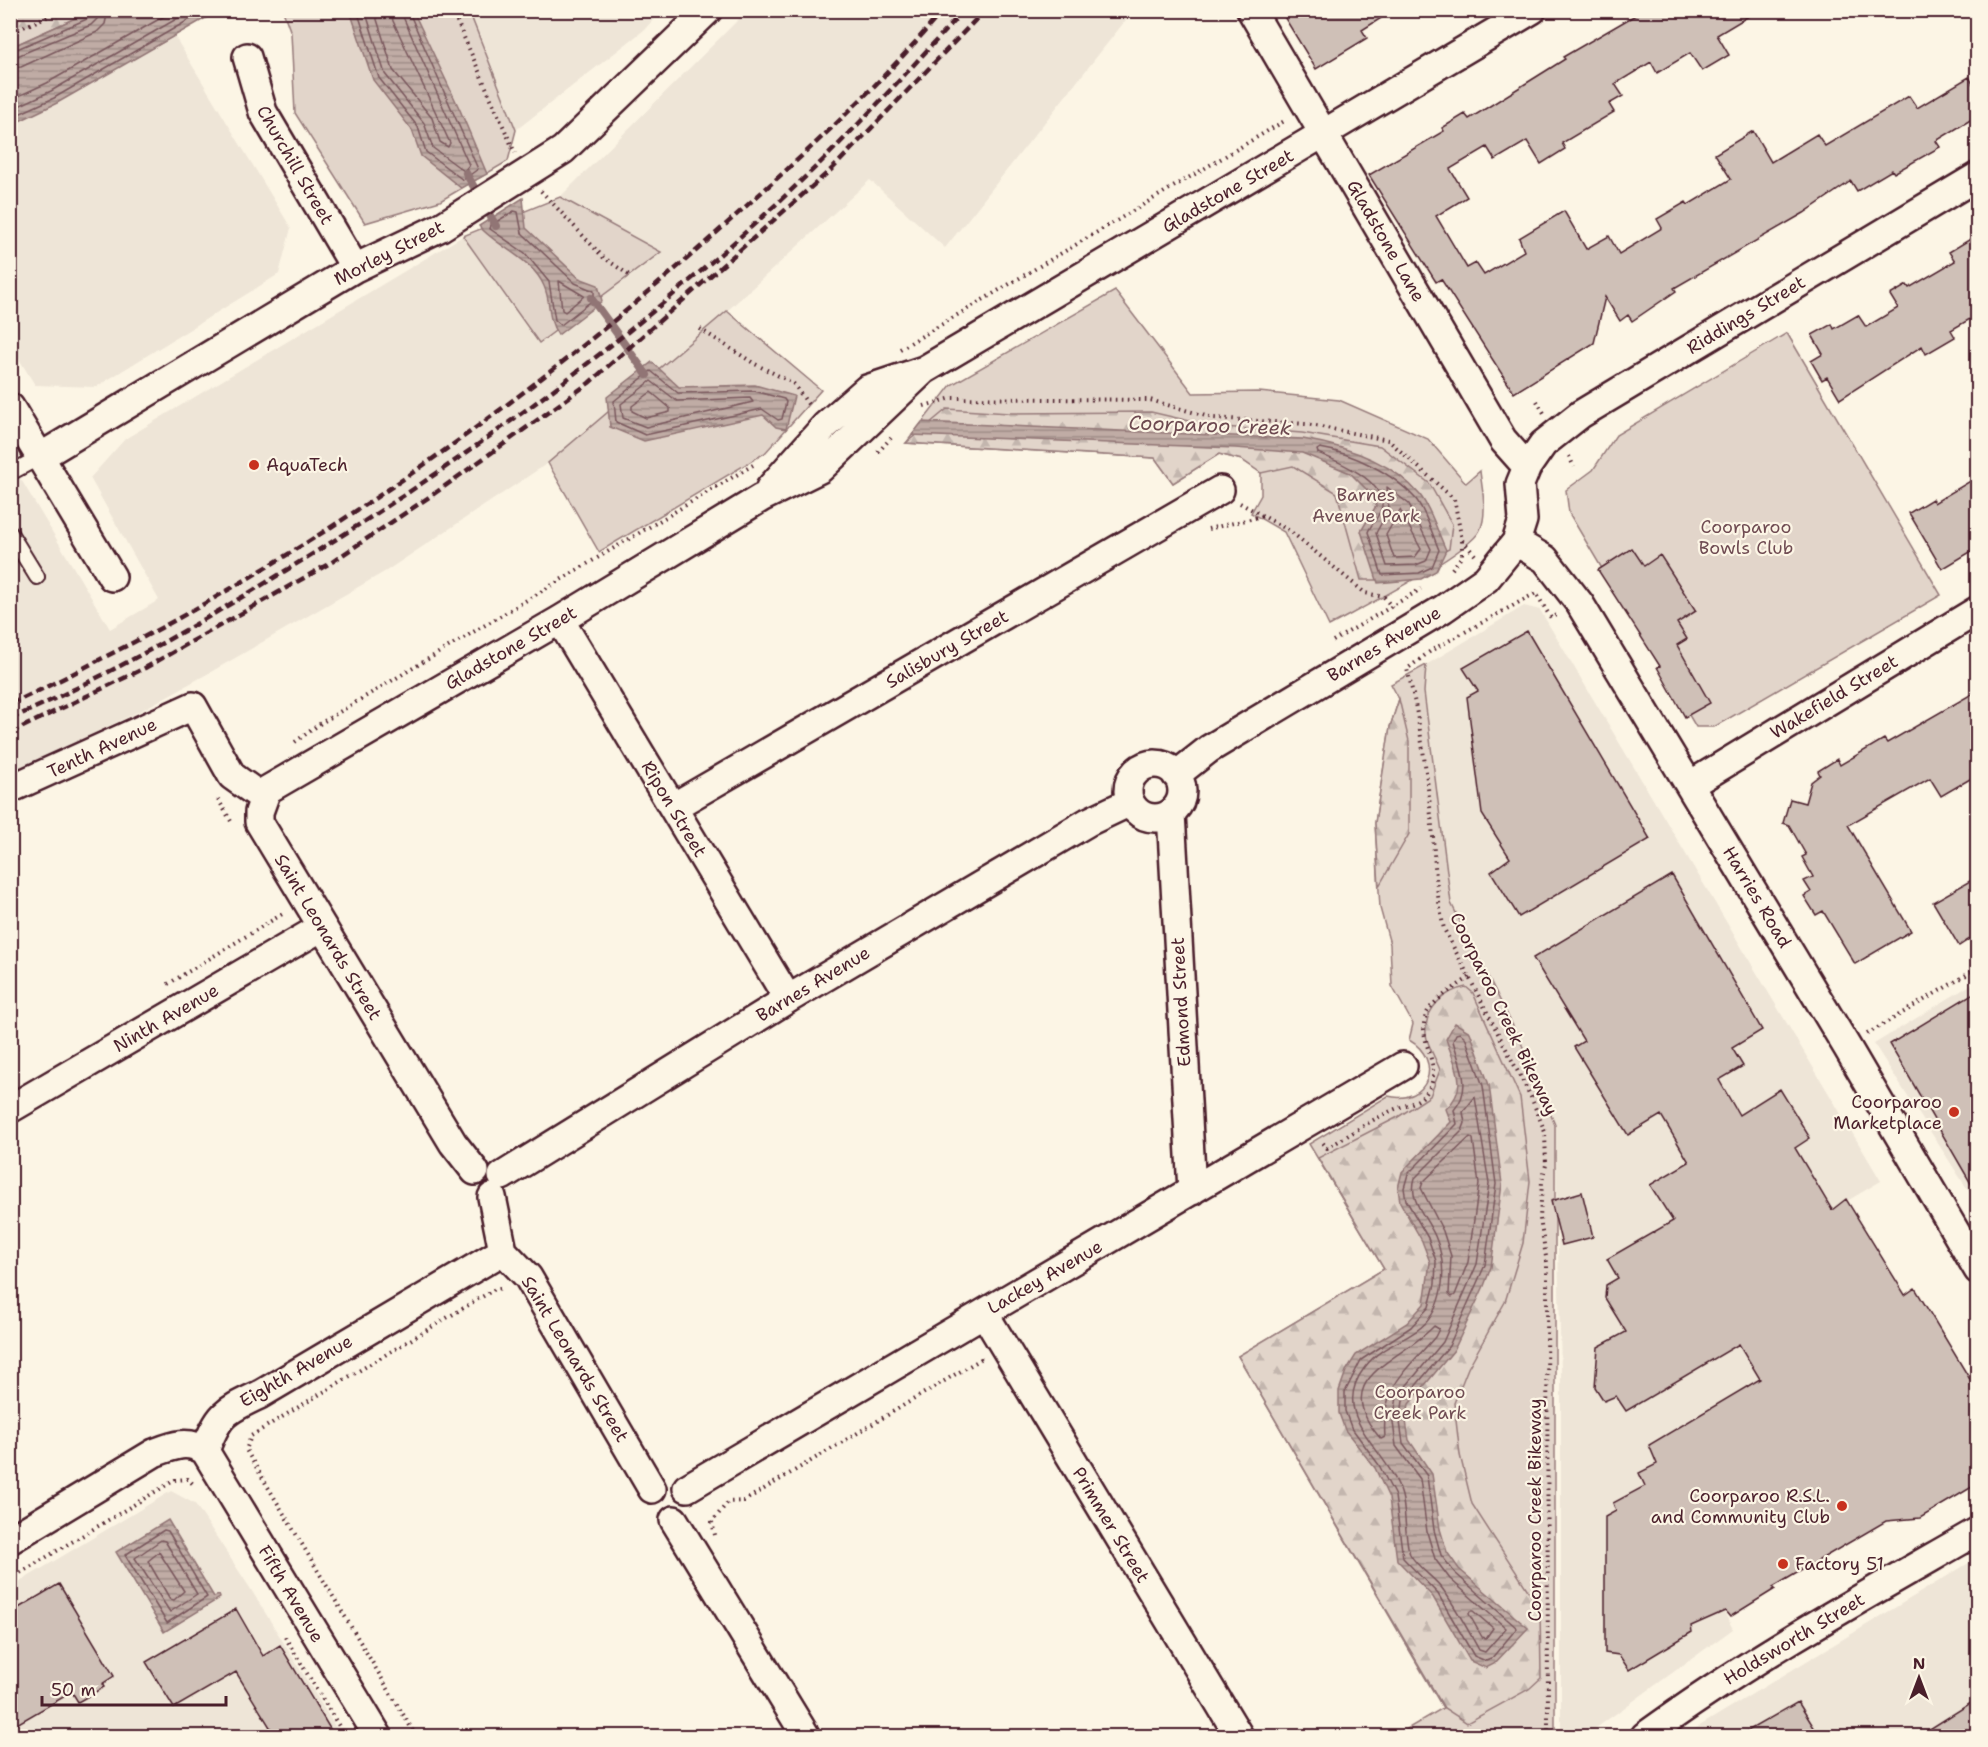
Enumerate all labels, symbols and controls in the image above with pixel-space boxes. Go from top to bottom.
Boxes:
street label: Churchill Street [251,101,339,229]
street label: Gladstone Street [1158,143,1298,238]
street label: Gladstone Lane [1341,176,1431,306]
street label: Morley Street [330,215,448,291]
street label: Riddings Street [1682,270,1810,360]
water label: Coorparoo Creek [1128,409,1292,441]
place label: AquaTech [266,453,348,477]
marker: AquaTech [247,458,261,472]
park label: Barnes Avenue Park [1312,483,1420,528]
park label: Coorparoo Bowls Club [1699,515,1793,560]
street label: Gladstone Street [441,600,581,695]
street label: Barnes Avenue [1323,601,1445,687]
street label: Salisbury Street [881,604,1013,694]
street label: Wakefield Street [1766,649,1902,745]
street label: Tenth Avenue [43,712,161,784]
street label: Ripon Street [636,756,712,862]
street label: Harries Road [1717,842,1797,952]
street label: Saint Leonards Street [269,849,387,1025]
street label: Coorparoo Creek Bikeway [1444,908,1564,1120]
street label: Edmond Street [1166,936,1196,1067]
street label: Barnes Avenue [752,941,874,1027]
street label: Ninth Avenue [109,978,223,1058]
place label: Coorparoo Marketplace [1833,1090,1942,1135]
marker: Coorparoo Marketplace [1947,1105,1961,1119]
street label: Lackey Avenue [983,1234,1107,1320]
street label: Saint Leonards Street [516,1271,634,1447]
street label: Eighth Avenue [235,1329,357,1413]
park label: Coorparoo Creek Park [1373,1380,1467,1425]
street label: Coorparoo Creek Bikeway [1523,1398,1547,1622]
street label: Primmer Street [1067,1463,1155,1588]
place label: Coorparoo R.S.L. and Community Club [1651,1484,1830,1529]
marker: Coorparoo R.S.L. and Community Club [1835,1499,1849,1513]
street label: Fifth Avenue [252,1541,330,1647]
place label: Factory 51 [1795,1552,1884,1576]
marker: Factory 51 [1776,1557,1790,1571]
street label: Holdsworth Street [1719,1587,1869,1691]
north arrow [1889,1648,1949,1708]
text: N [1913,1653,1925,1674]
scale bar [42,1669,226,1707]
text: 50 m [51,1678,96,1702]

